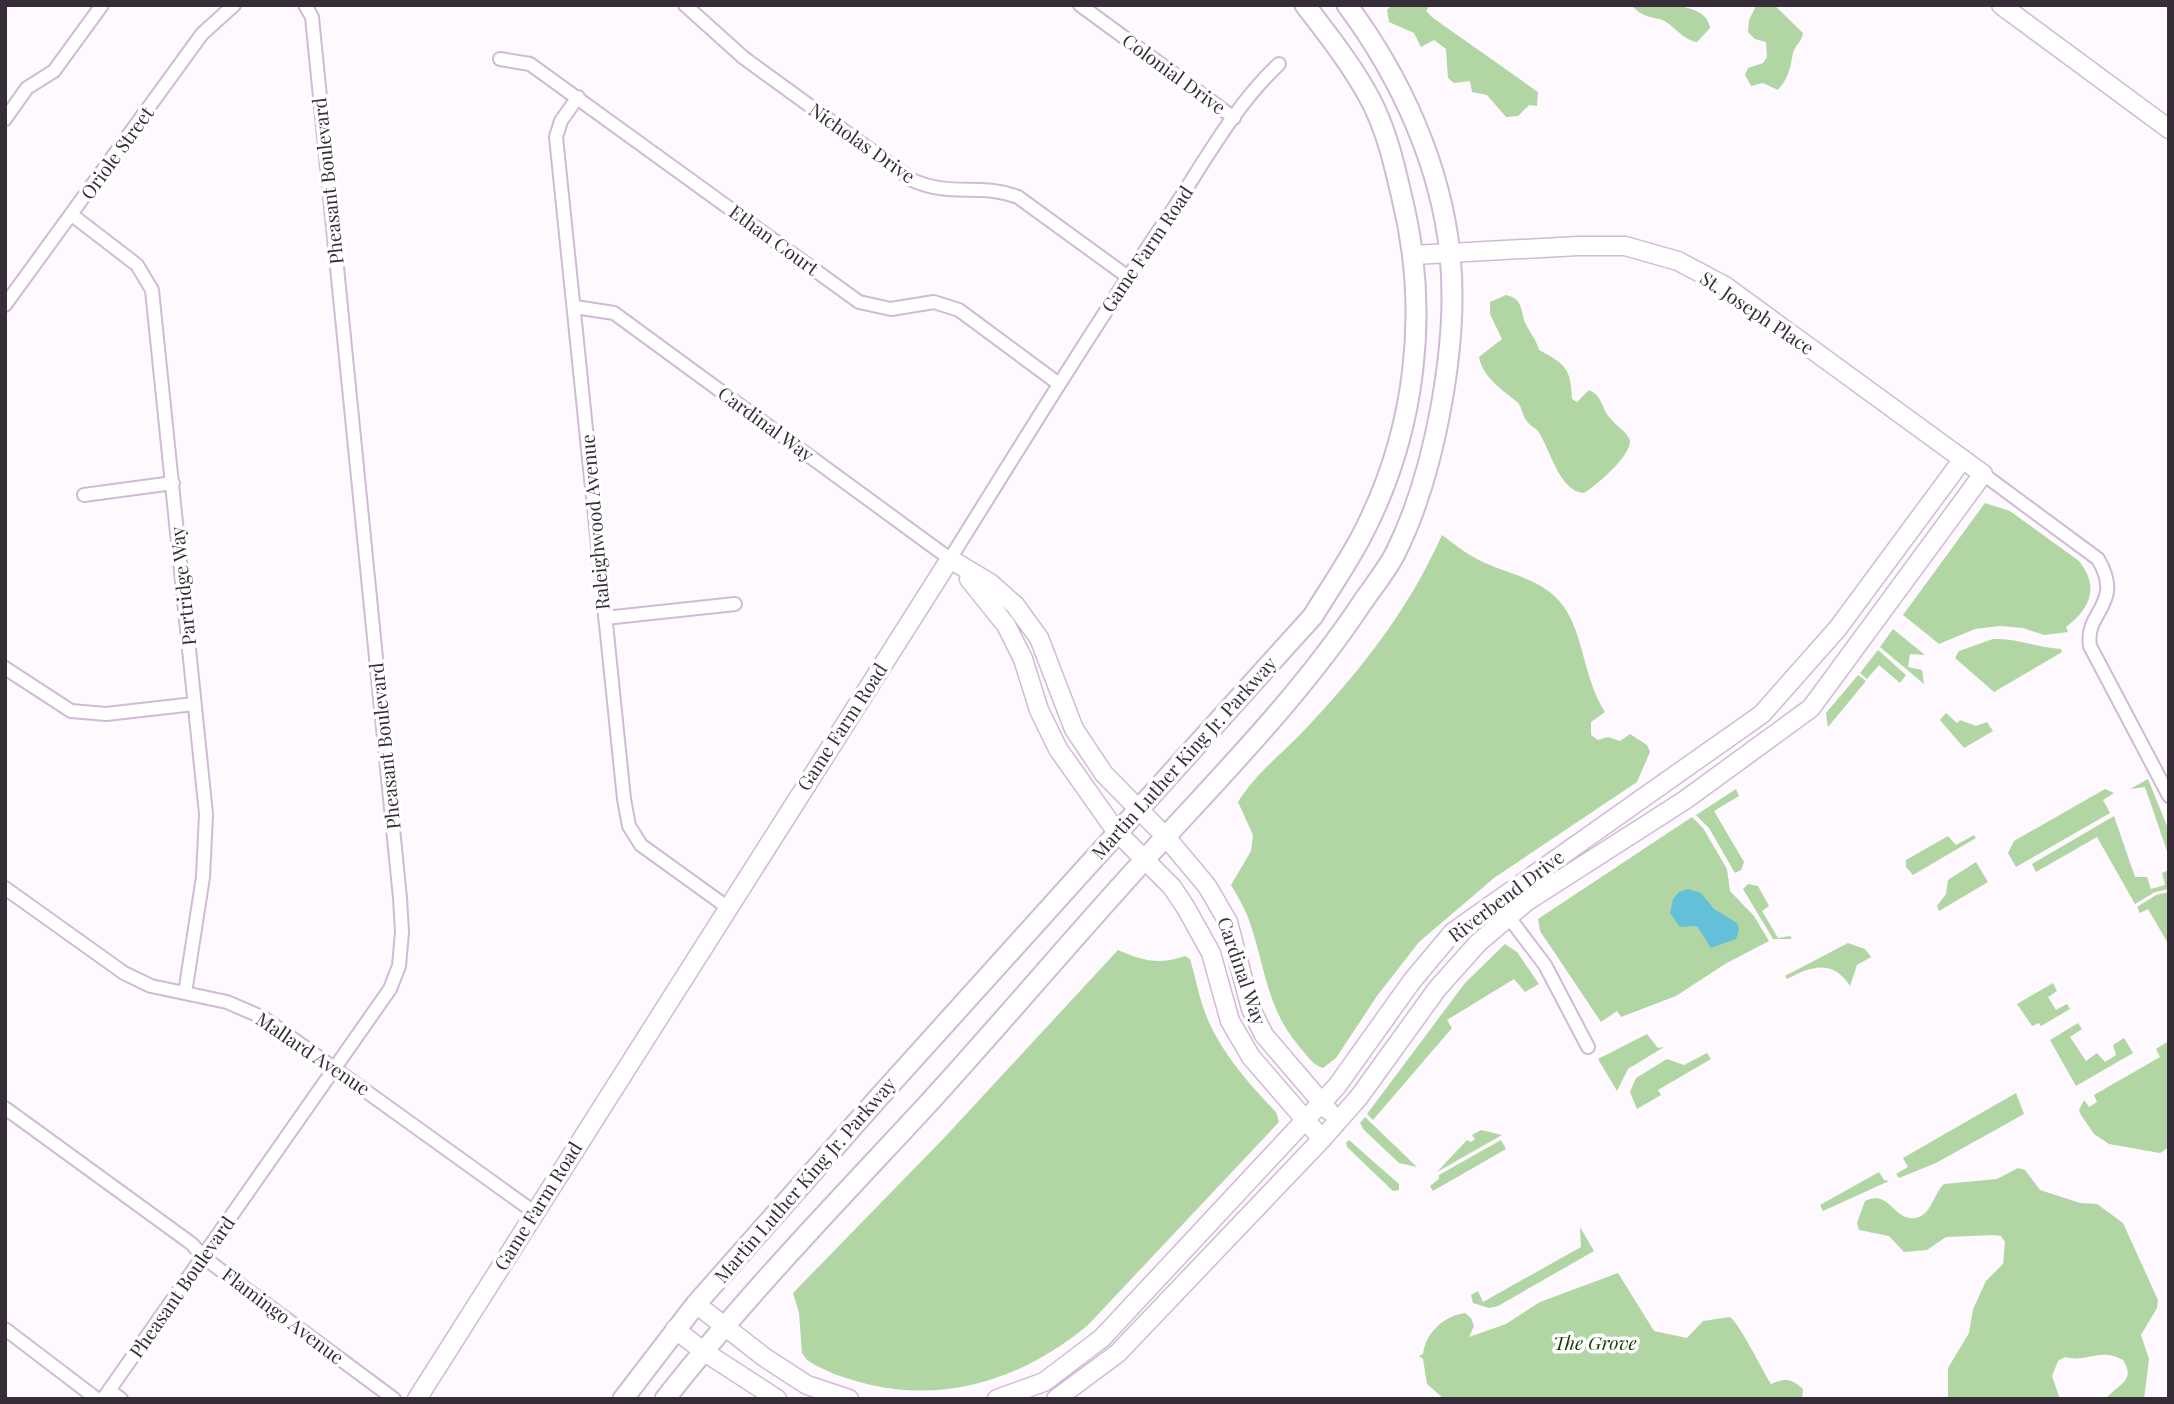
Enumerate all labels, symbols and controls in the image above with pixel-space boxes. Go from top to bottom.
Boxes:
street label: Colonial Drive [1118,27,1232,120]
street label: Pheasant Boulevard [305,96,349,266]
street label: Nicholas Drive [804,96,921,188]
street label: Oriole Street [74,100,159,204]
street label: Game Farm Road [1094,180,1198,317]
street label: Ethan Court [725,198,825,281]
street label: St. Joseph Place [1695,264,1820,360]
street label: Cardinal Way [713,380,820,467]
street label: Raleighwood Avenue [573,433,615,611]
street label: Partridge Way [163,525,201,647]
street label: Martin Luther King Jr. Parkway [1085,650,1282,864]
street label: Game Farm Road [790,658,892,795]
street label: Pheasant Boulevard [362,661,406,831]
street label: Riverbend Drive [1442,843,1569,947]
street label: Cardinal Way [1212,913,1274,1029]
street label: Mallard Avenue [252,1005,376,1101]
street label: Martin Luther King Jr. Parkway [708,1071,901,1288]
street label: Game Farm Road [487,1136,587,1275]
street label: Pheasant Boulevard [123,1210,240,1362]
street label: Flamingo Avenue [217,1261,350,1370]
park label: The Grove [1553,1329,1637,1355]

